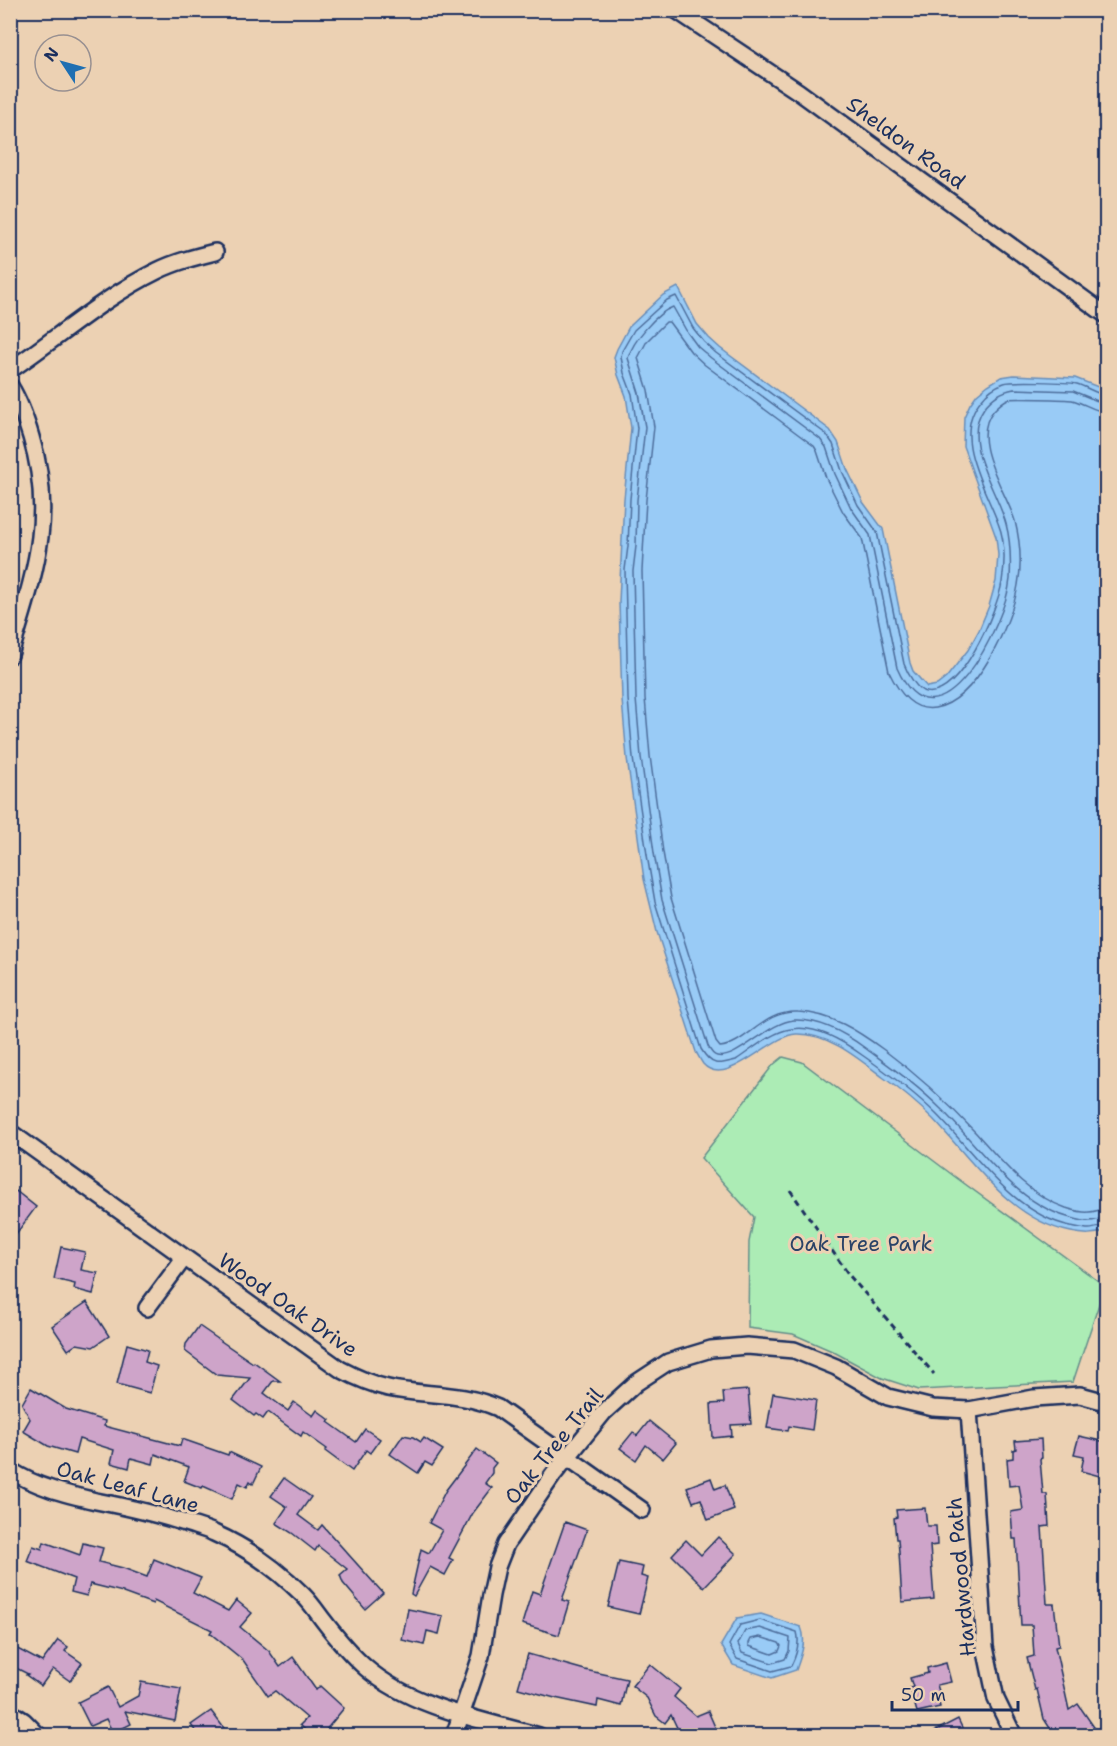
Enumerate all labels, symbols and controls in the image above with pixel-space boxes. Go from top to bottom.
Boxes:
north arrow [33,33,93,93]
text: N [39,43,63,66]
street label: Sheldon Road [841,90,971,196]
park label: Oak Tree Park [790,1230,932,1258]
street label: Wood Oak Drive [213,1246,363,1364]
street label: Oak Tree Trail [498,1381,610,1510]
street label: Oak Leaf Lane [53,1454,203,1520]
street label: Hardwood Path [940,1496,982,1658]
scale bar [892,1674,1018,1712]
text: 50 m [901,1683,946,1707]

